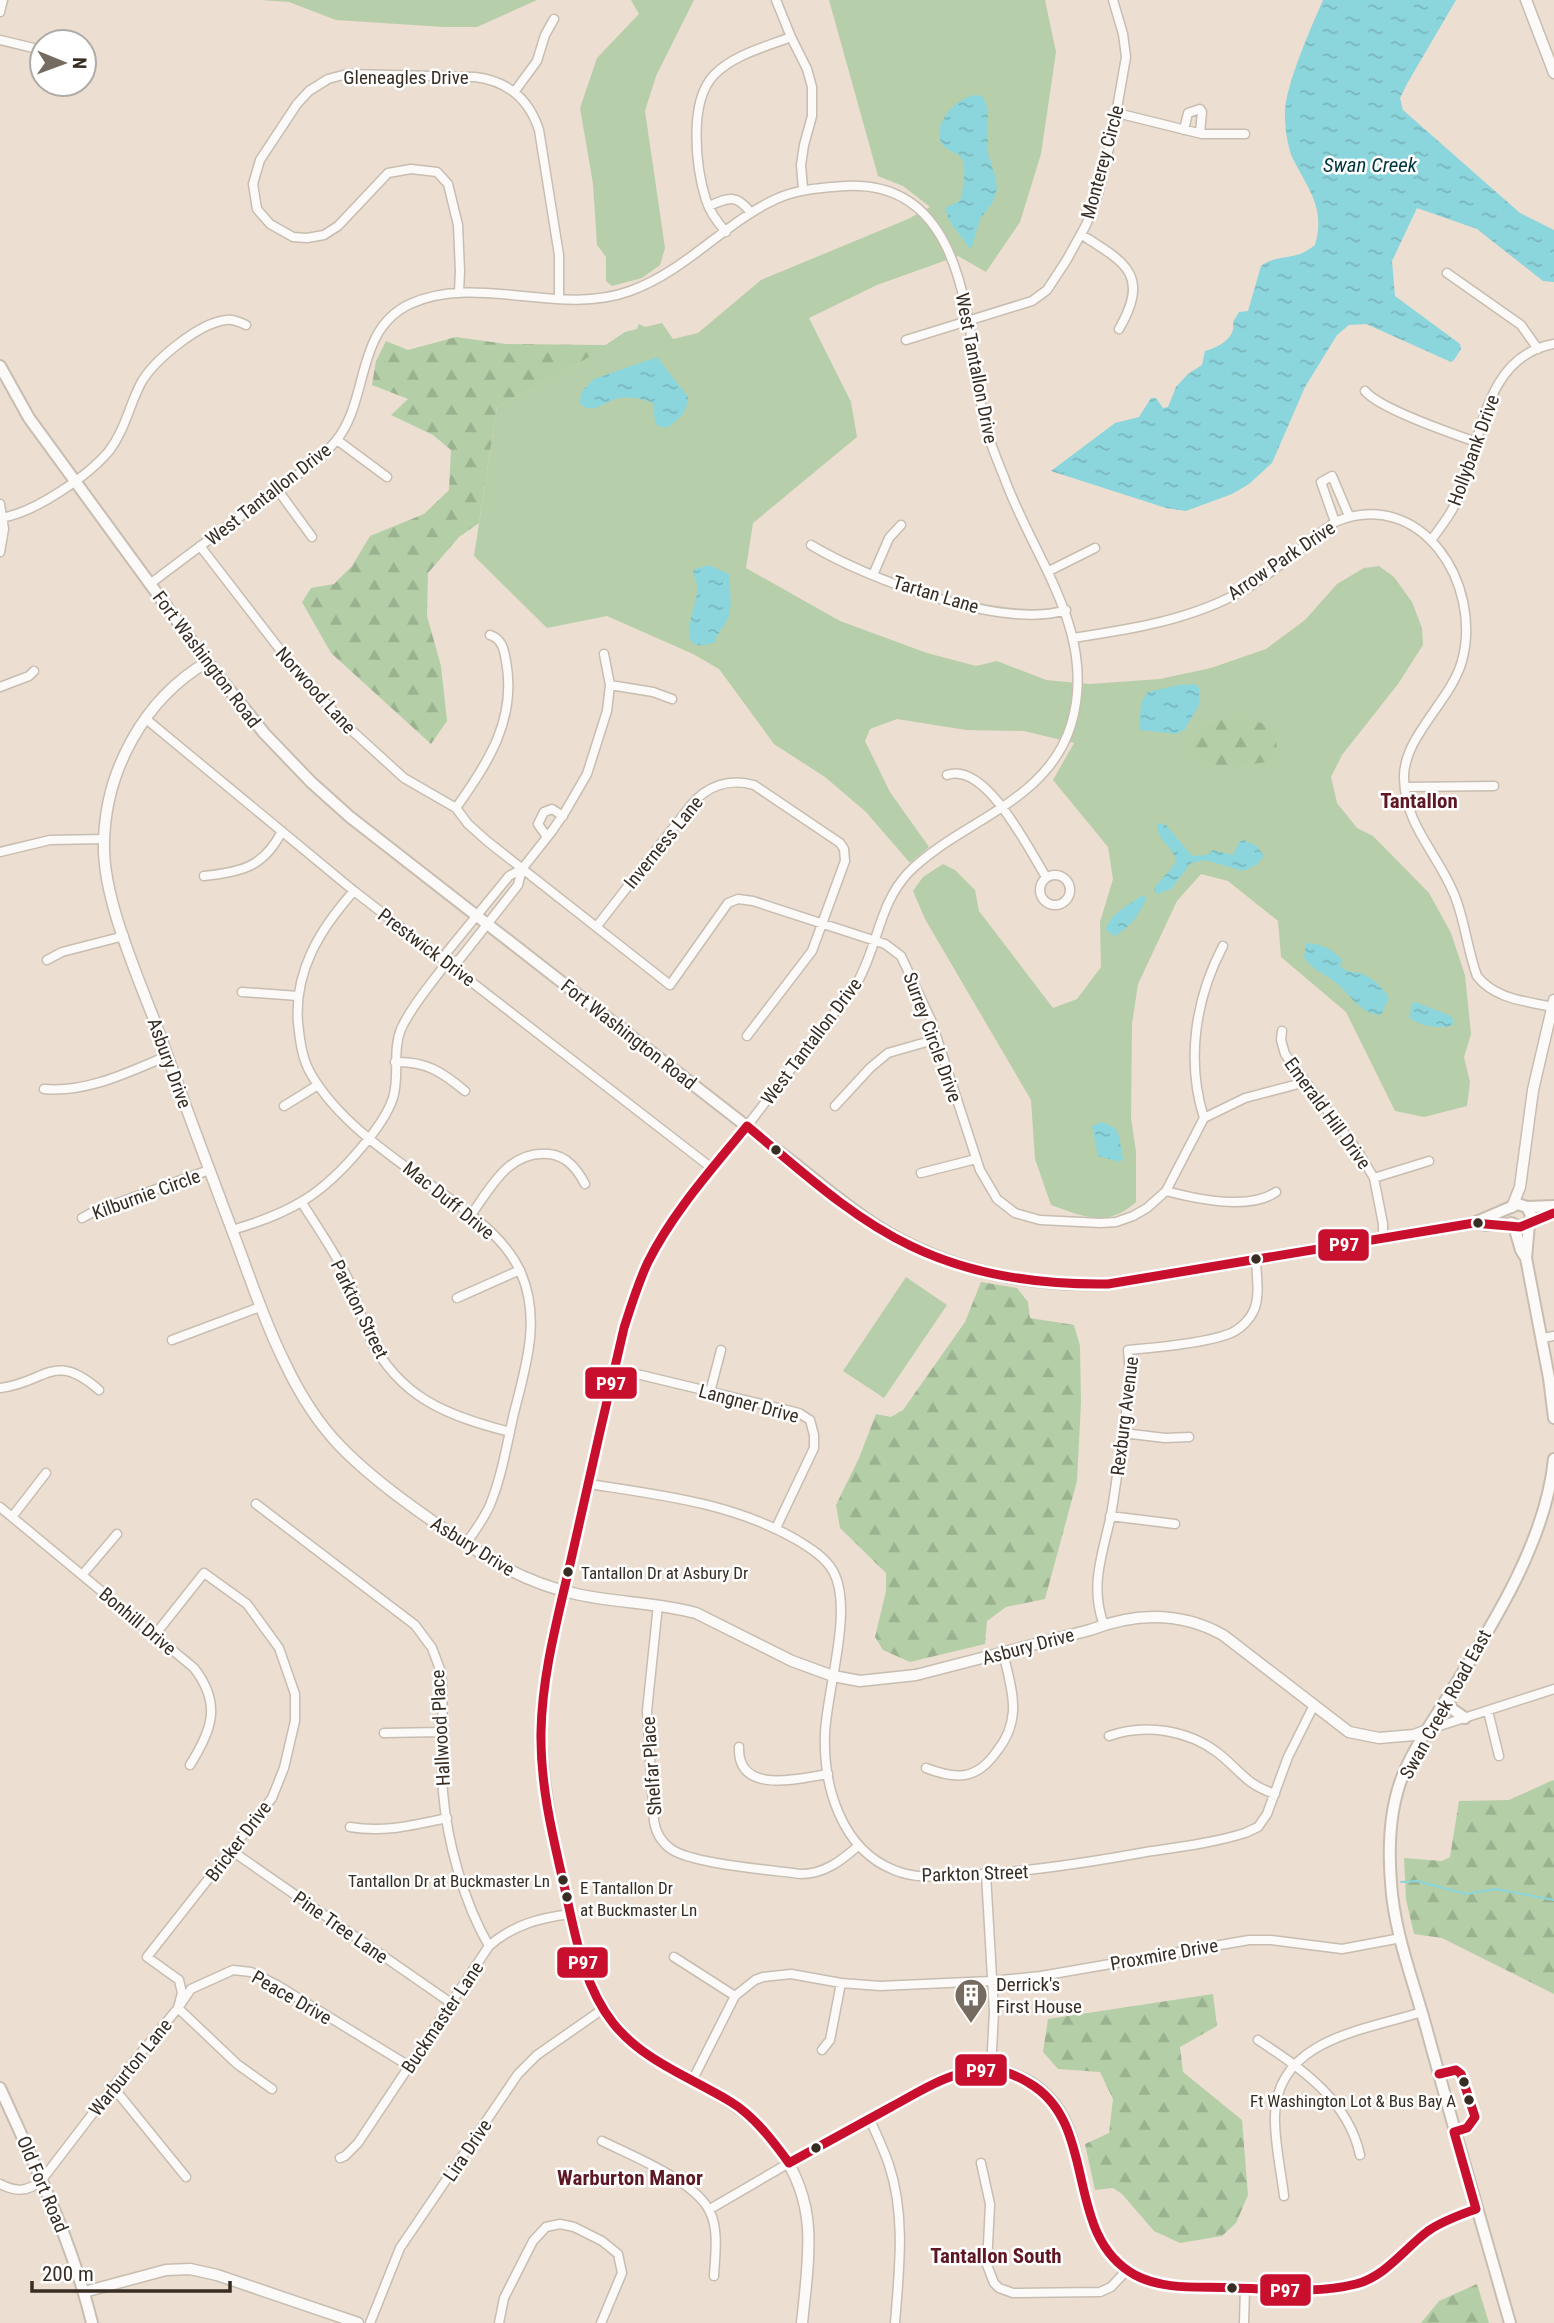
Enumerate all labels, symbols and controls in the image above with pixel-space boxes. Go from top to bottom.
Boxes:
north arrow [28,28,98,98]
text: N [68,57,91,69]
street label: Gleneagles Drive [343,66,469,89]
street label: Monterey Circle [1076,103,1129,222]
water label: Swan Creek [1323,153,1418,177]
street label: West Tantallon Drive [951,291,1002,445]
street label: Hollybank Drive [1443,391,1504,509]
street label: West Tantallon Drive [201,438,336,551]
street label: Arrow Park Drive [1223,516,1339,605]
street label: Tartan Lane [890,571,982,618]
street label: Fort Washington Road [148,586,266,732]
street label: Norwood Lane [271,642,361,738]
district label: Tantallon [1380,789,1458,813]
street label: Inverness Lane [619,791,708,893]
street label: Prestwick Drive [374,903,480,991]
street label: Surrey Circle Drive [898,969,967,1105]
street label: West Tantallon Drive [756,973,867,1109]
street label: Fort Washington Road [556,974,701,1094]
street label: Asbury Drive [143,1015,196,1111]
street label: Emerald Hill Drive [1279,1053,1376,1174]
unlabelled marker [769,1143,783,1157]
street label: Mac Duff Drive [398,1157,499,1244]
street label: Kilburnie Circle [89,1164,203,1225]
unlabelled marker [1471,1216,1485,1230]
line badge: P97 [1317,1228,1370,1262]
text: P97 [1329,1233,1359,1256]
unlabelled marker [1249,1252,1263,1266]
street label: Parkton Street [326,1256,393,1362]
street label: Rexburg Avenue [1106,1355,1143,1477]
line badge: P97 [584,1366,638,1400]
text: P97 [596,1372,626,1395]
street label: Langner Drive [696,1379,802,1428]
street label: Asbury Drive [427,1512,519,1581]
place label: Tantallon Dr at Asbury Dr [581,1563,748,1583]
marker: Tantallon Dr at Asbury Dr [561,1565,575,1579]
street label: Bonhill Drive [94,1582,181,1660]
street label: Asbury Drive [980,1623,1077,1670]
street label: Swan Creek Road East [1395,1625,1496,1783]
street label: Hallwood Place [426,1669,455,1787]
street label: Shelfar Place [637,1716,666,1816]
street label: Bricker Drive [201,1797,276,1886]
street label: Parkton Street [921,1860,1029,1887]
place label: Tantallon Dr at Buckmaster Ln [348,1871,550,1891]
marker: Tantallon Dr at Buckmaster Ln [556,1873,570,1887]
place label: E Tantallon Dr at Buckmaster Ln [580,1878,697,1920]
street label: Pine Tree Lane [289,1886,393,1968]
marker: E Tantallon Dr at Buckmaster Ln [560,1890,574,1904]
street label: Proxmire Drive [1108,1934,1220,1975]
line badge: P97 [556,1946,609,1979]
text: P97 [568,1951,598,1974]
street label: Buckmaster Lane [397,1957,488,2078]
street label: Peace Drive [248,1965,336,2030]
place label: Derrick's First House [996,1973,1082,2018]
building icon: Derrick's First House [952,1976,990,2025]
street label: Warburton Lane [84,2014,177,2121]
line badge: P97 [954,2053,1008,2087]
text: P97 [966,2059,996,2082]
unlabelled marker [1457,2075,1471,2089]
place label: Ft Washington Lot & Bus Bay A [1250,2091,1456,2111]
marker: Ft Washington Lot & Bus Bay A [1462,2093,1476,2107]
street label: Lira Drive [438,2115,497,2186]
street label: Old Fort Road [12,2133,73,2236]
unlabelled marker [809,2141,823,2155]
district label: Warburton Manor [557,2166,703,2190]
district label: Tantallon South [930,2244,1062,2268]
scale bar [32,2250,229,2294]
text: 200 m [42,2262,94,2286]
line badge: P97 [1259,2273,1312,2307]
text: P97 [1270,2279,1300,2302]
unlabelled marker [1225,2281,1239,2295]

